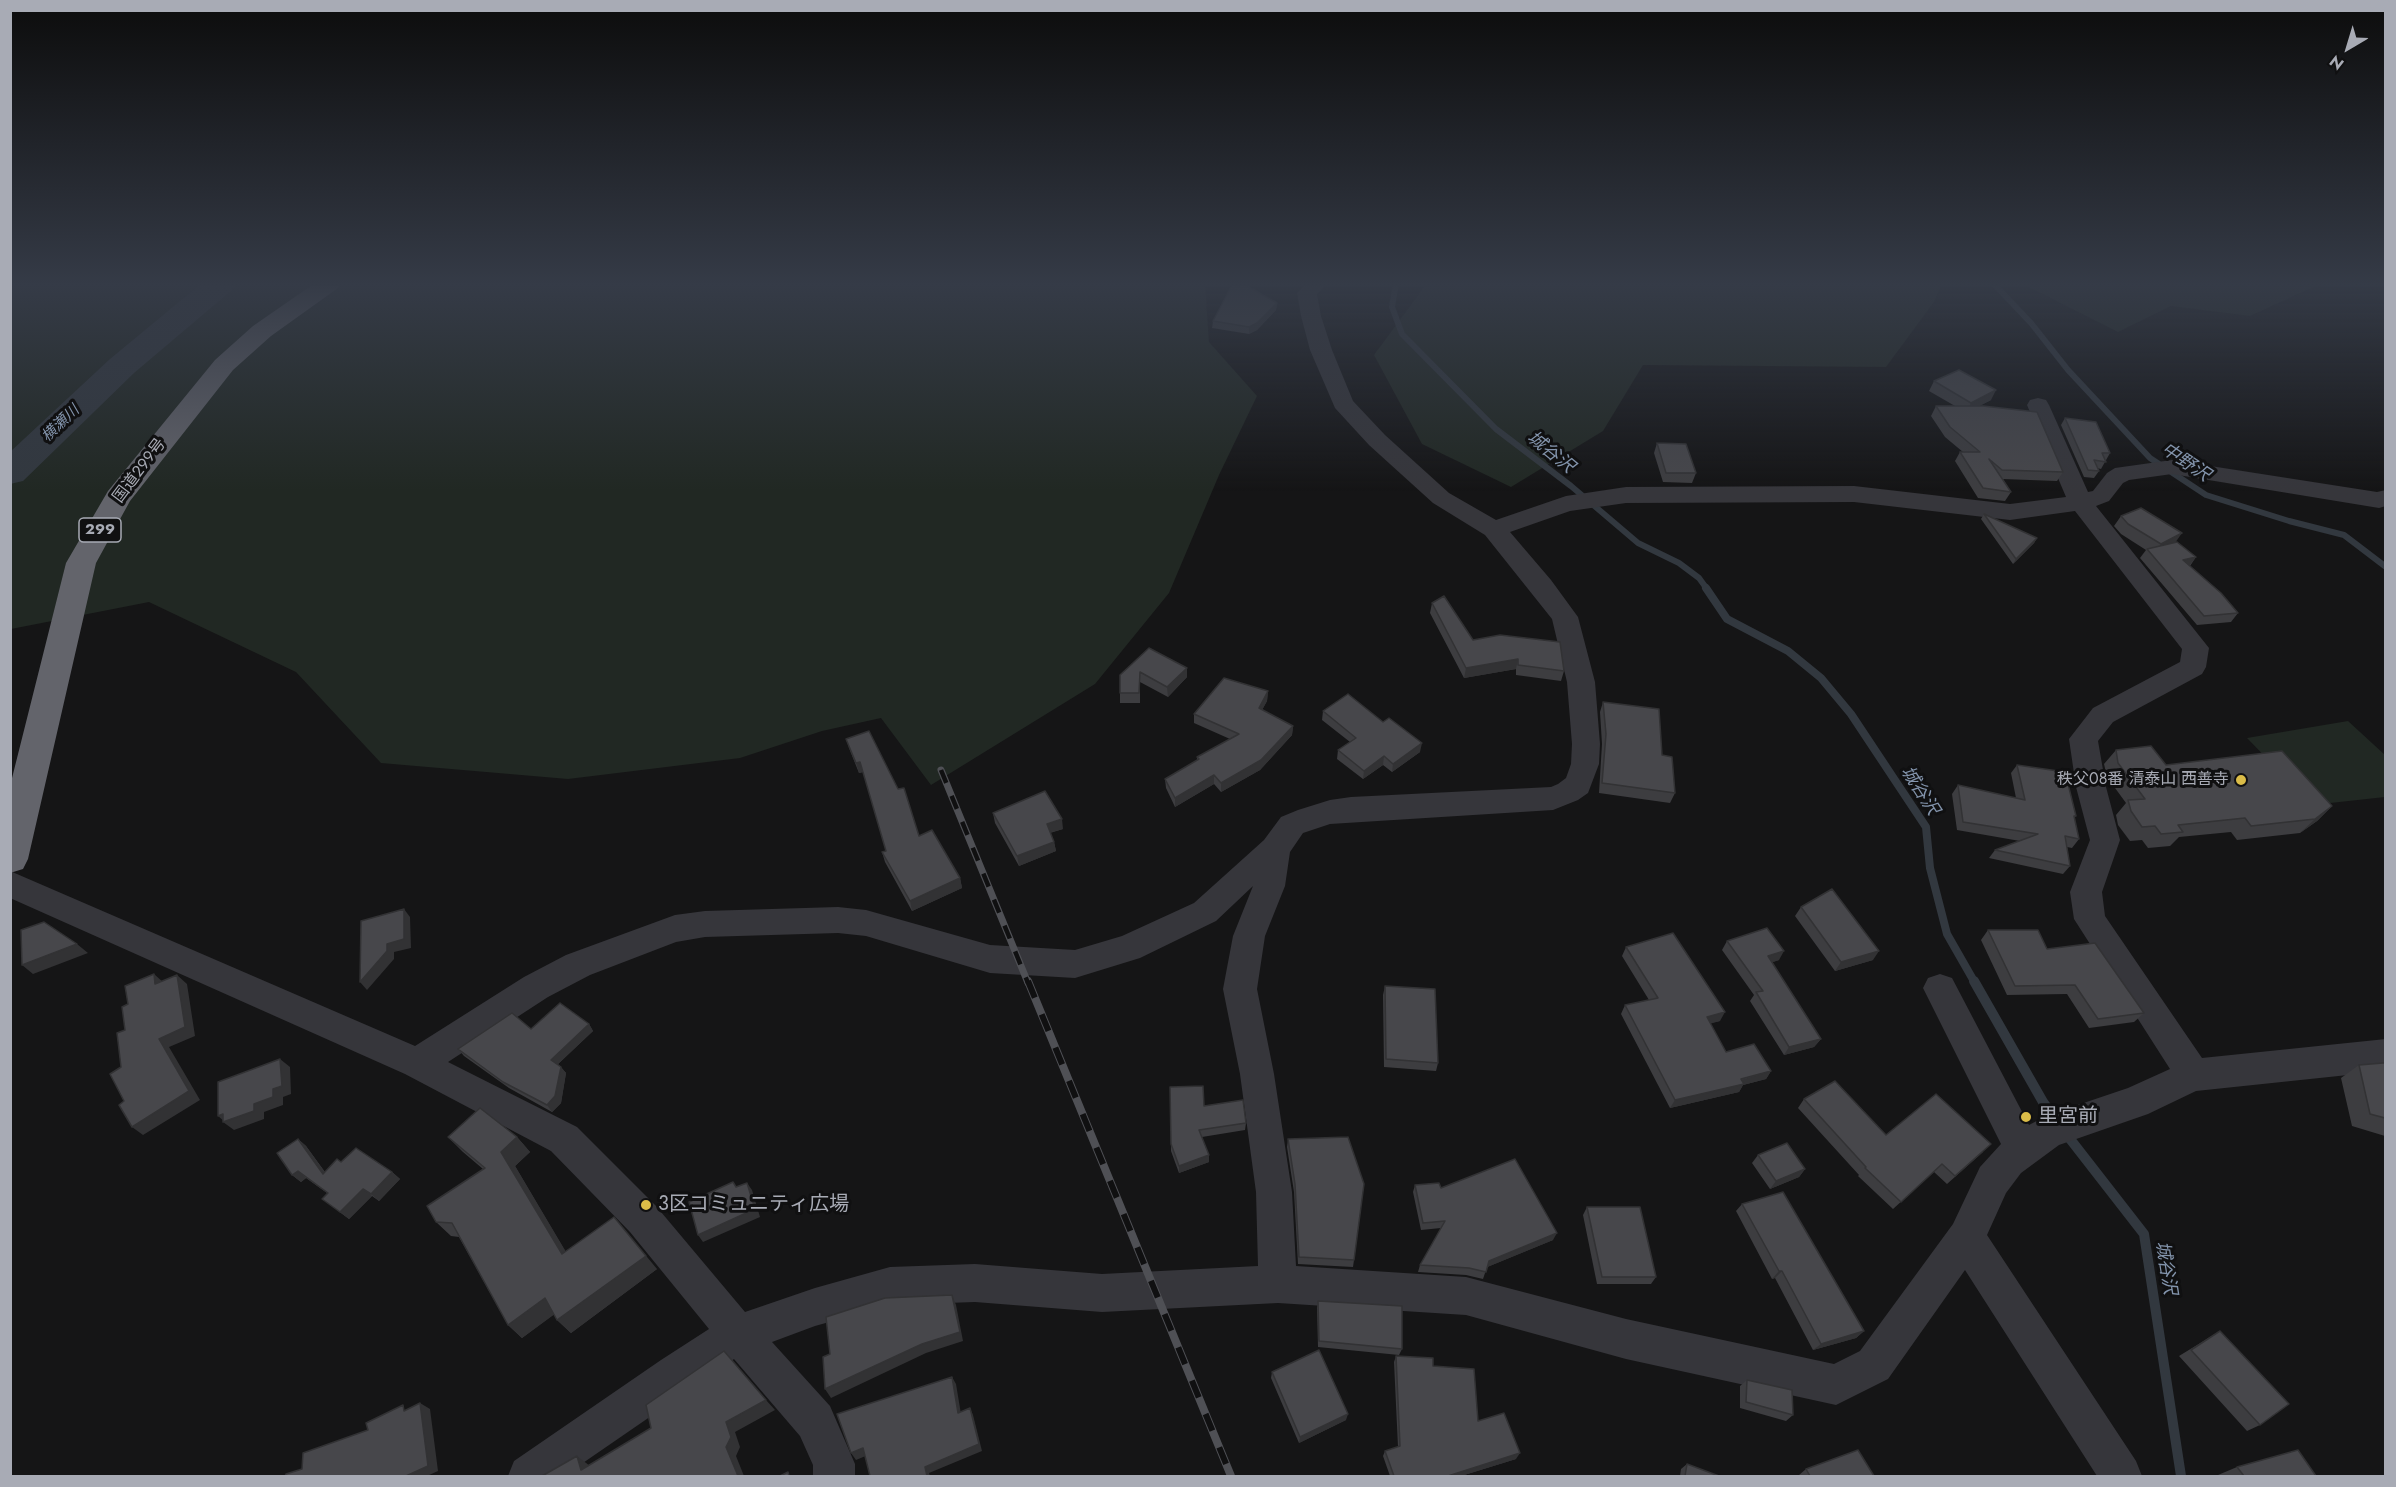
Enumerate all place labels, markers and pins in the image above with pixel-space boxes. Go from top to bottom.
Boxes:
place label: 秩父08番 清泰山 西善寺 [2057,770,2229,790]
marker: 秩父08番 清泰山 西善寺 [2234,773,2248,787]
place label: 里宮前 [2038,1105,2098,1129]
marker: 里宮前 [2019,1110,2033,1124]
place label: 3区コミュニティ広場 [658,1193,849,1217]
marker: 3区コミュニティ広場 [639,1198,653,1212]

